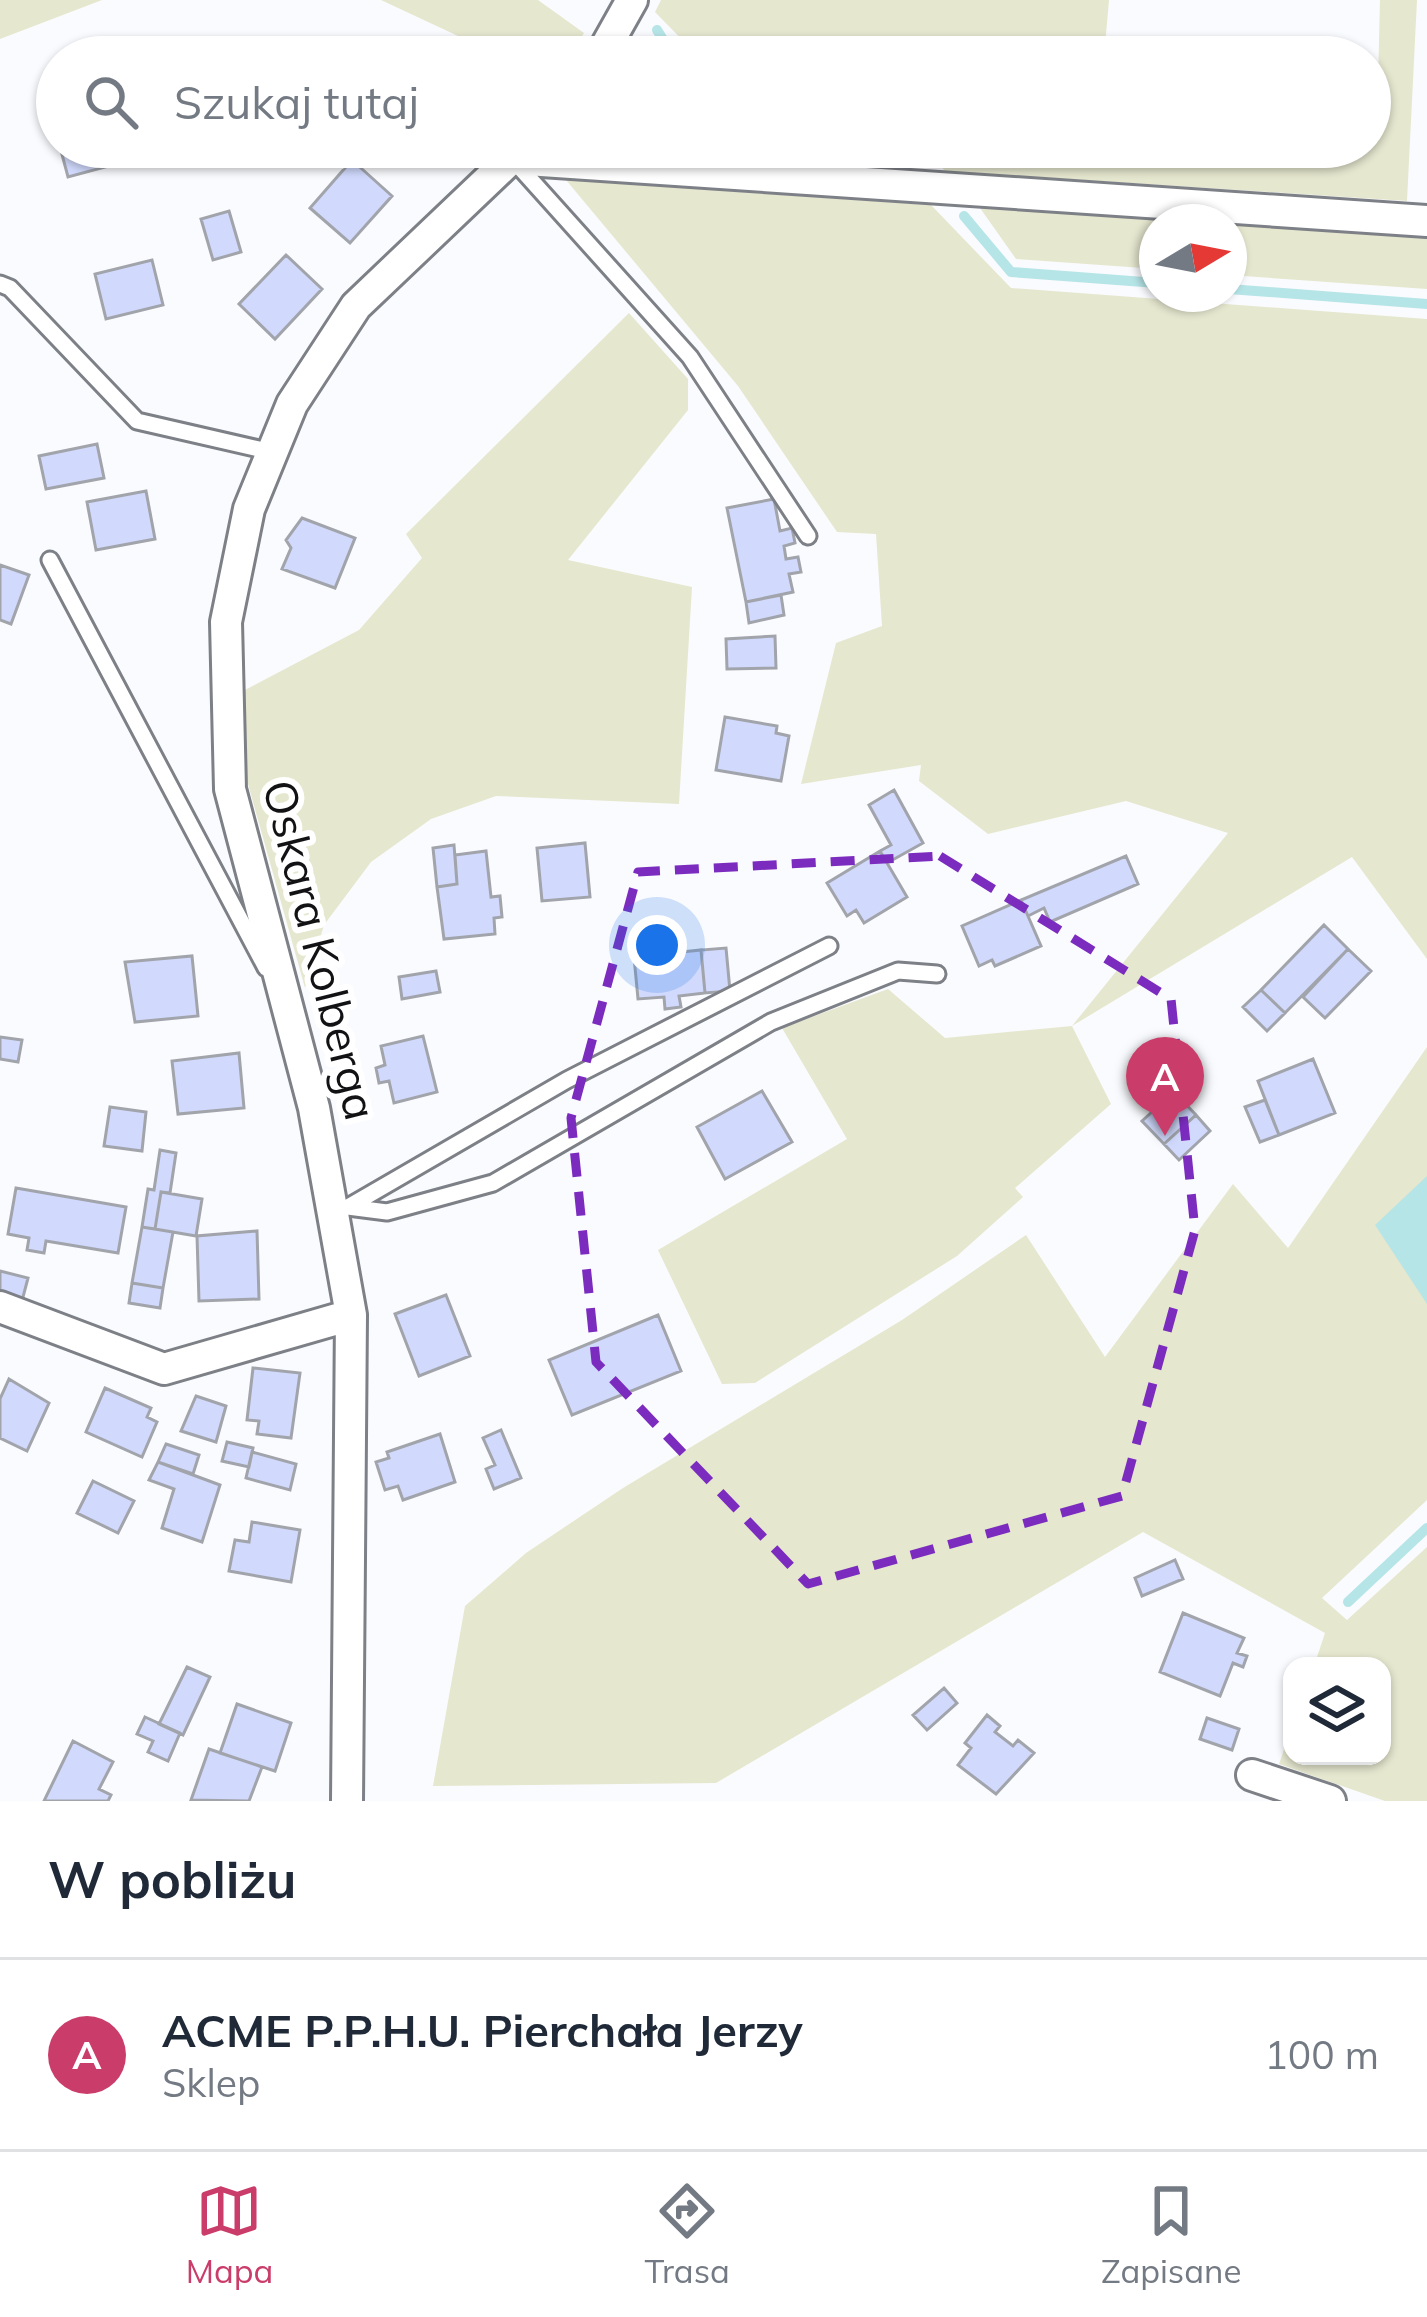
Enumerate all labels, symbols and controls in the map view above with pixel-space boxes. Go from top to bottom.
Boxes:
search box [36,36,1391,168]
icon: search [78,69,144,135]
text: Szukaj tutaj [174,74,419,130]
north arrow [1139,204,1247,312]
street label: Oskara Kolberga [252,774,390,1125]
your location [627,915,687,975]
pin: A [1126,1037,1204,1136]
map controls [1283,1657,1391,1765]
button: layers [1283,1657,1391,1765]
text: W pobliżu [48,1847,296,1911]
text: ACME P.P.H.U. Pierchała Jerzy [162,2002,803,2058]
text: A [72,2030,102,2079]
text: 100 m [1264,2030,1379,2079]
text: Sklep [162,2058,260,2107]
tab: Mapa [186,2178,273,2291]
tab: Trasa [645,2178,730,2291]
tab: Zapisane [1101,2178,1241,2291]

